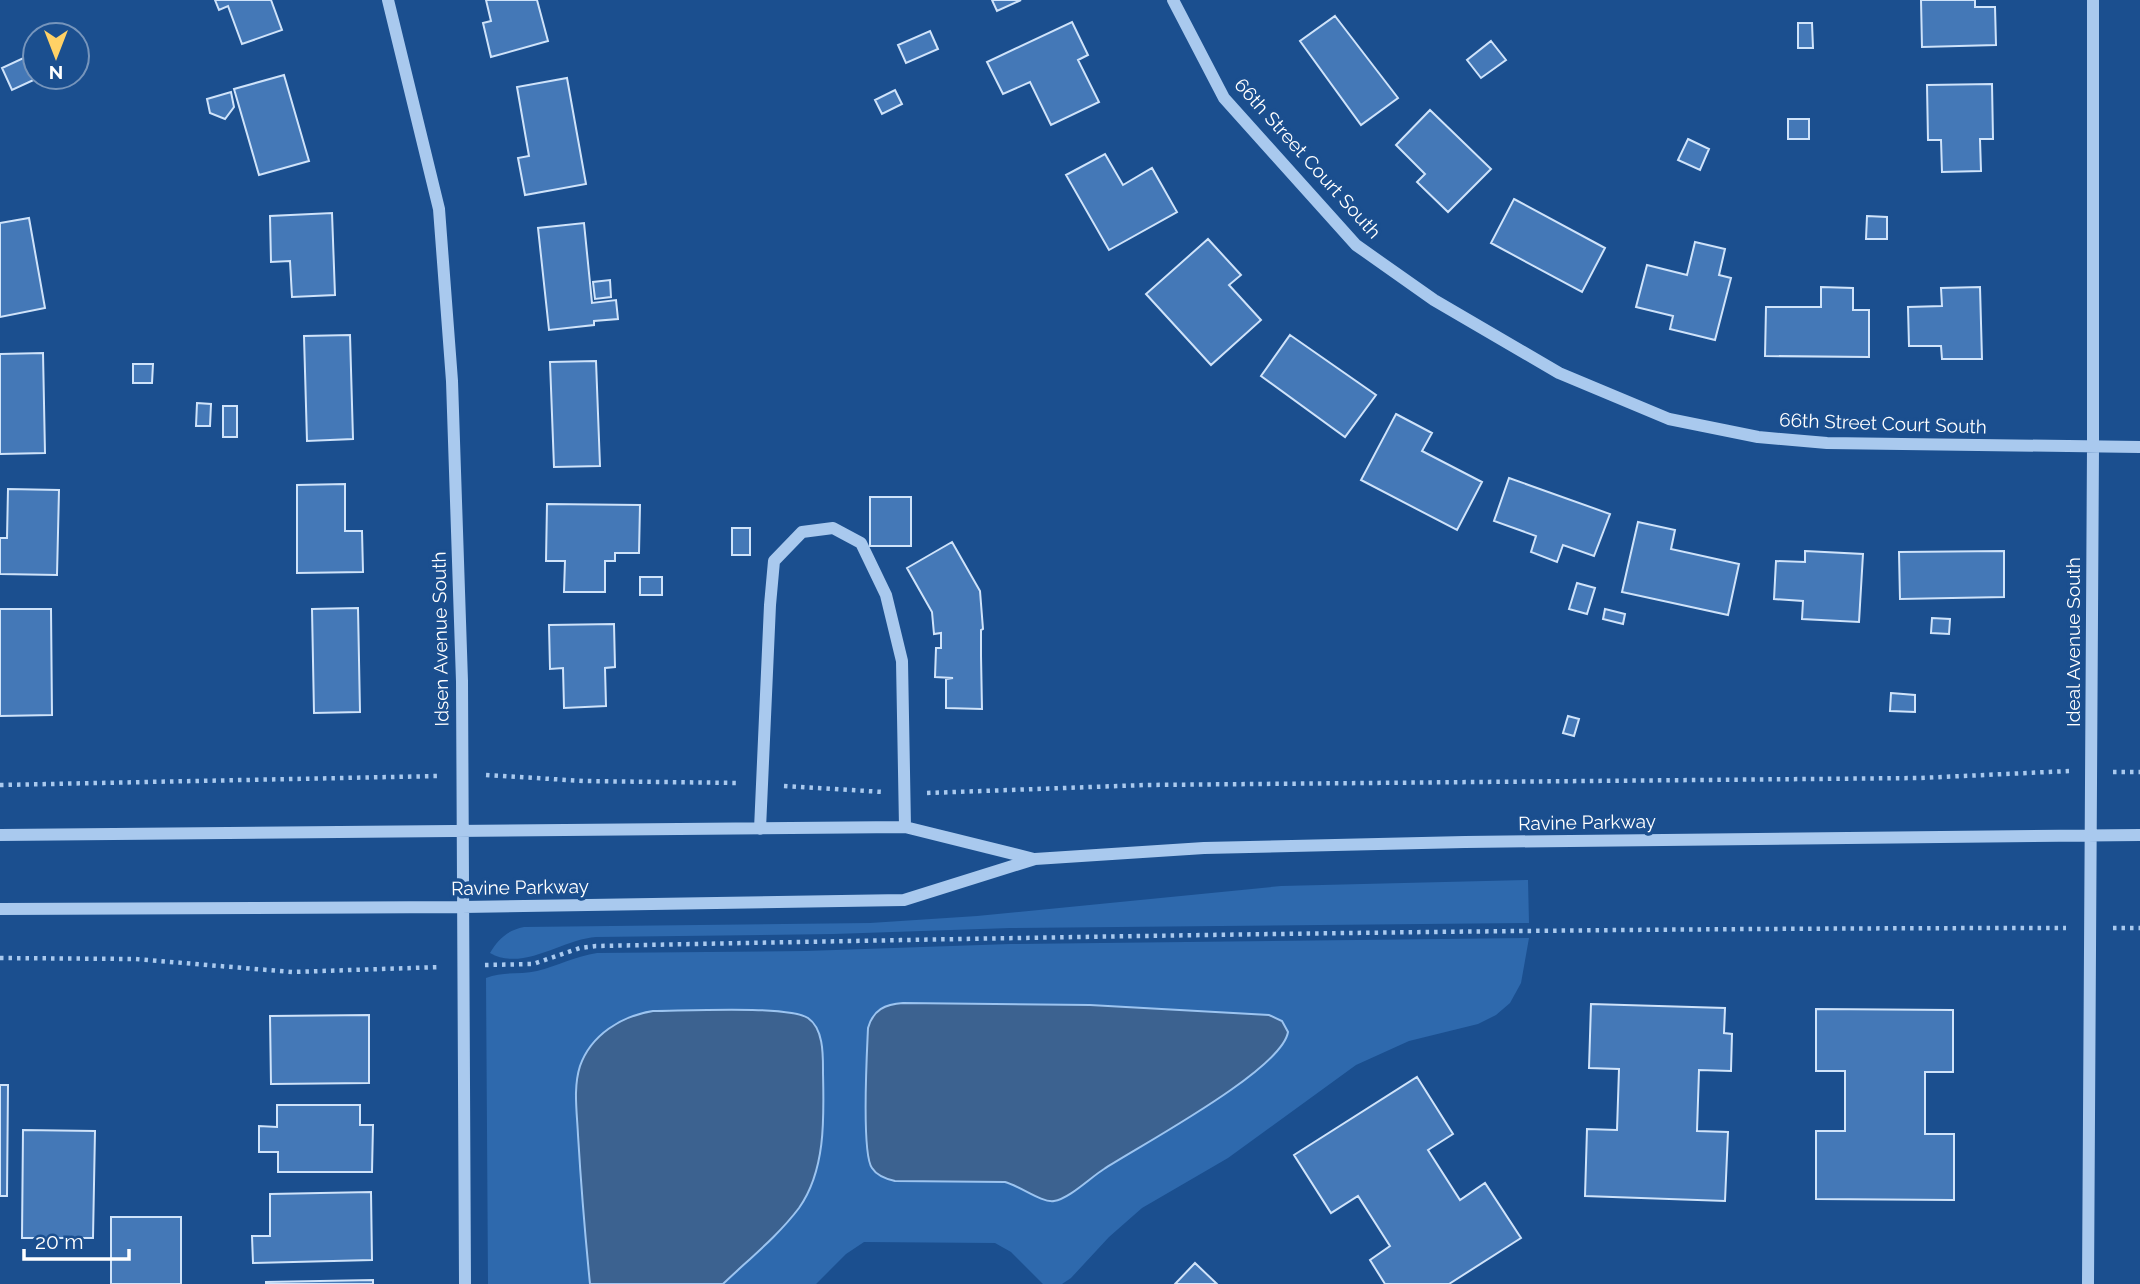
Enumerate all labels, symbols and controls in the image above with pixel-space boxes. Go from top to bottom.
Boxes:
north arrow [21,21,91,91]
text: N [49,62,63,84]
street label: 66th Street Court South [1230,73,1386,243]
street label: 66th Street Court South [1779,408,1987,438]
street label: Idsen Avenue South [427,551,453,727]
street label: Ideal Avenue South [2062,557,2084,727]
street label: Ravine Parkway [1518,810,1656,834]
street label: Ravine Parkway [451,875,589,899]
scale bar [24,1218,130,1262]
text: 20 m [35,1229,83,1254]

